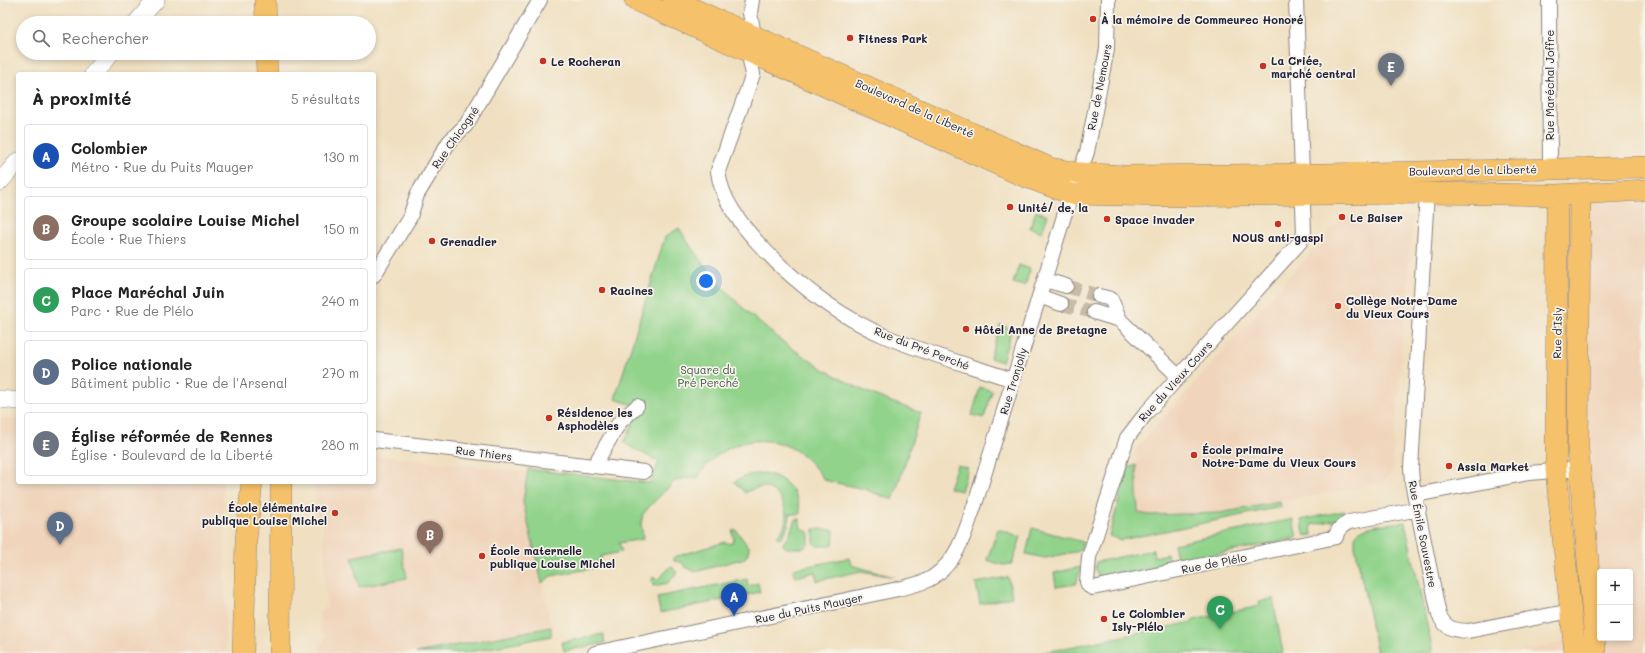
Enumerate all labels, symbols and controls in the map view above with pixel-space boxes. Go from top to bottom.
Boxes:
place label: À la mémoire de Commeurec Honoré [1101,12,1304,27]
marker: À la mémoire de Commeurec Honoré [1088,14,1098,24]
search box [16,16,376,60]
icon: search [30,27,52,49]
text: Rechercher [62,28,149,48]
street label: Rue Maréchal Joffre [1542,30,1557,140]
place label: Fitness Park [858,31,928,46]
marker: Fitness Park [845,33,855,43]
street label: Rue de Nemours [1083,42,1115,132]
place label: La Criée, marché central [1271,53,1356,81]
pin: E [1378,53,1404,86]
place label: Le Rocheran [551,54,621,69]
marker: Le Rocheran [538,56,548,66]
marker: La Criée, marché central [1258,61,1268,71]
street label: Boulevard de la Liberté [853,75,977,141]
text: À proximité [32,87,131,109]
text: 5 résultats [291,90,360,107]
street label: Rue Chicogné [428,103,482,171]
text: Colombier [71,138,148,158]
text: A [41,148,51,165]
text: 130 m [323,148,359,165]
text: Métro · Rue du Puits Mauger [71,158,253,175]
street label: Boulevard de la Liberté [1409,161,1537,179]
place label: Unité/ de, la [1018,200,1088,215]
marker: Unité/ de, la [1005,202,1015,212]
text: Groupe scolaire Louise Michel [71,210,299,230]
place label: Le Baiser [1350,210,1403,225]
place label: Space invader [1115,212,1195,227]
marker: Le Baiser [1337,212,1347,222]
marker: Space invader [1102,214,1112,224]
marker: NOUS anti-gaspi [1273,219,1283,229]
text: B [42,220,50,237]
text: 150 m [323,220,359,237]
text: École · Rue Thiers [71,230,186,247]
place label: NOUS anti-gaspi [1232,230,1324,245]
place label: Grenadier [440,234,497,249]
marker: Grenadier [427,236,437,246]
your location [696,271,716,291]
text: Place Maréchal Juin [71,282,224,302]
place label: Racines [610,283,654,298]
marker: Racines [597,285,607,295]
text: C [41,292,51,309]
text: 240 m [322,292,359,309]
place label: Collège Notre-Dame du Vieux Cours [1346,293,1458,321]
marker: Collège Notre-Dame du Vieux Cours [1333,301,1343,311]
text: Parc · Rue de Plélo [71,302,194,319]
street label: Rue d'Isly [1549,307,1565,359]
place label: Hôtel Anne de Bretagne [974,322,1107,337]
street label: Rue du Pré Perché [872,323,972,373]
marker: Hôtel Anne de Bretagne [961,324,971,334]
street label: Rue du Vieux Cours [1135,338,1215,424]
street label: Rue Tronjolly [996,346,1030,416]
text: Police nationale [71,354,192,374]
park label: Square du Pré Perché [677,362,739,390]
text: D [41,364,51,381]
text: 270 m [322,364,359,381]
text: Bâtiment public · Rue de l'Arsenal [71,374,287,391]
place label: Résidence les Asphodèles [557,405,633,433]
marker: Résidence les Asphodèles [544,413,554,423]
text: Église réformée de Rennes [71,426,273,446]
text: E [42,436,50,453]
text: 280 m [321,436,359,453]
street label: Rue Thiers [455,442,513,464]
place label: École primaire Notre-Dame du Vieux Cours [1202,442,1356,470]
text: Église · Boulevard de la Liberté [71,446,273,463]
marker: École primaire Notre-Dame du Vieux Cours [1189,450,1199,460]
place label: Assia Market [1457,459,1529,474]
marker: Assia Market [1444,461,1454,471]
street label: Rue Émile Souvestre [1405,479,1441,589]
place label: École élémentaire publique Louise Michel [202,500,327,528]
marker: École élémentaire publique Louise Michel [330,508,340,518]
pin: D [47,512,73,545]
pin: B [417,521,443,554]
place label: École maternelle publique Louise Michel [490,543,615,571]
street label: Rue de Plélo [1180,549,1248,577]
marker: École maternelle publique Louise Michel [477,551,487,561]
map controls [1597,569,1633,641]
button: + [1597,569,1633,605]
pin: A [721,583,747,616]
street label: Rue du Puits Mauger [754,589,864,627]
pin: C [1207,596,1233,629]
button: − [1597,605,1633,641]
place label: Le Colombier Isly-Plélo [1112,606,1185,634]
marker: Le Colombier Isly-Plélo [1099,614,1109,624]

